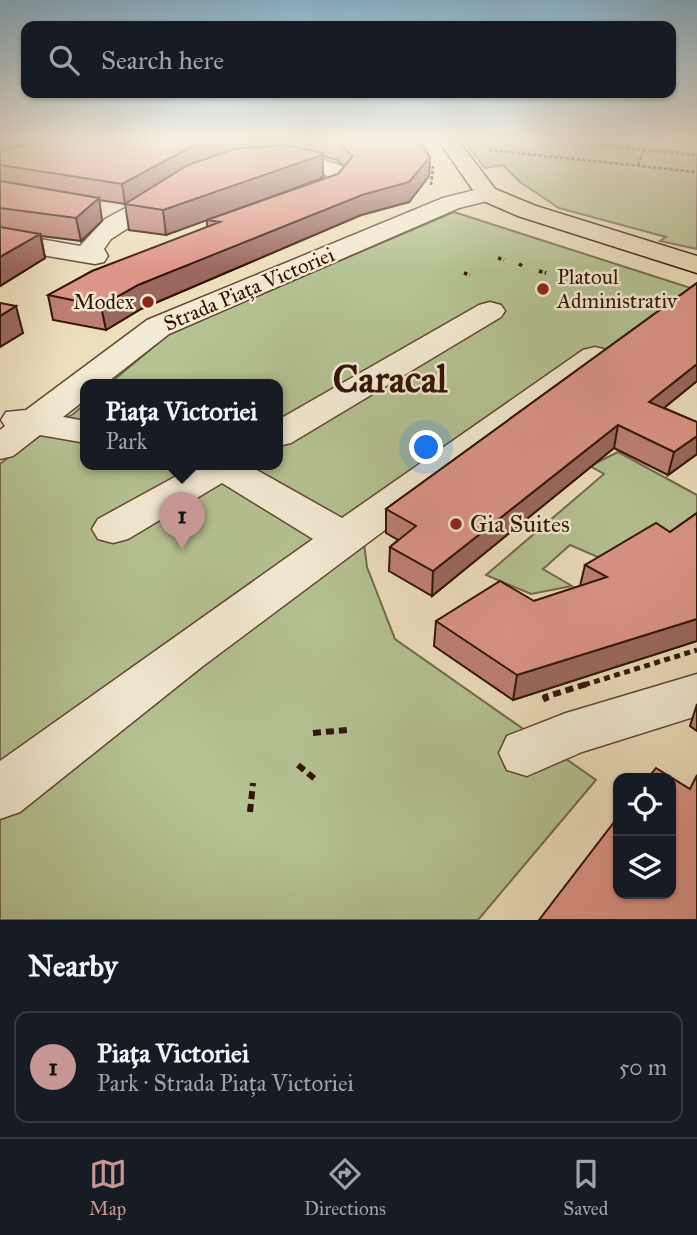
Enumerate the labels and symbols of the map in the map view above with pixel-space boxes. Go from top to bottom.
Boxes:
street label: Strada Piața Victoriei [160,241,339,337]
place label: Platoul Administrativ [556,264,678,314]
marker: Platoul Administrativ [535,281,551,297]
place label: Modex [73,289,135,315]
marker: Modex [140,294,156,310]
district label: Caracal [333,356,448,402]
your location [409,430,443,464]
pin: 1 [159,492,205,550]
place label: Gia Suites [470,509,570,539]
marker: Gia Suites [448,516,464,532]

